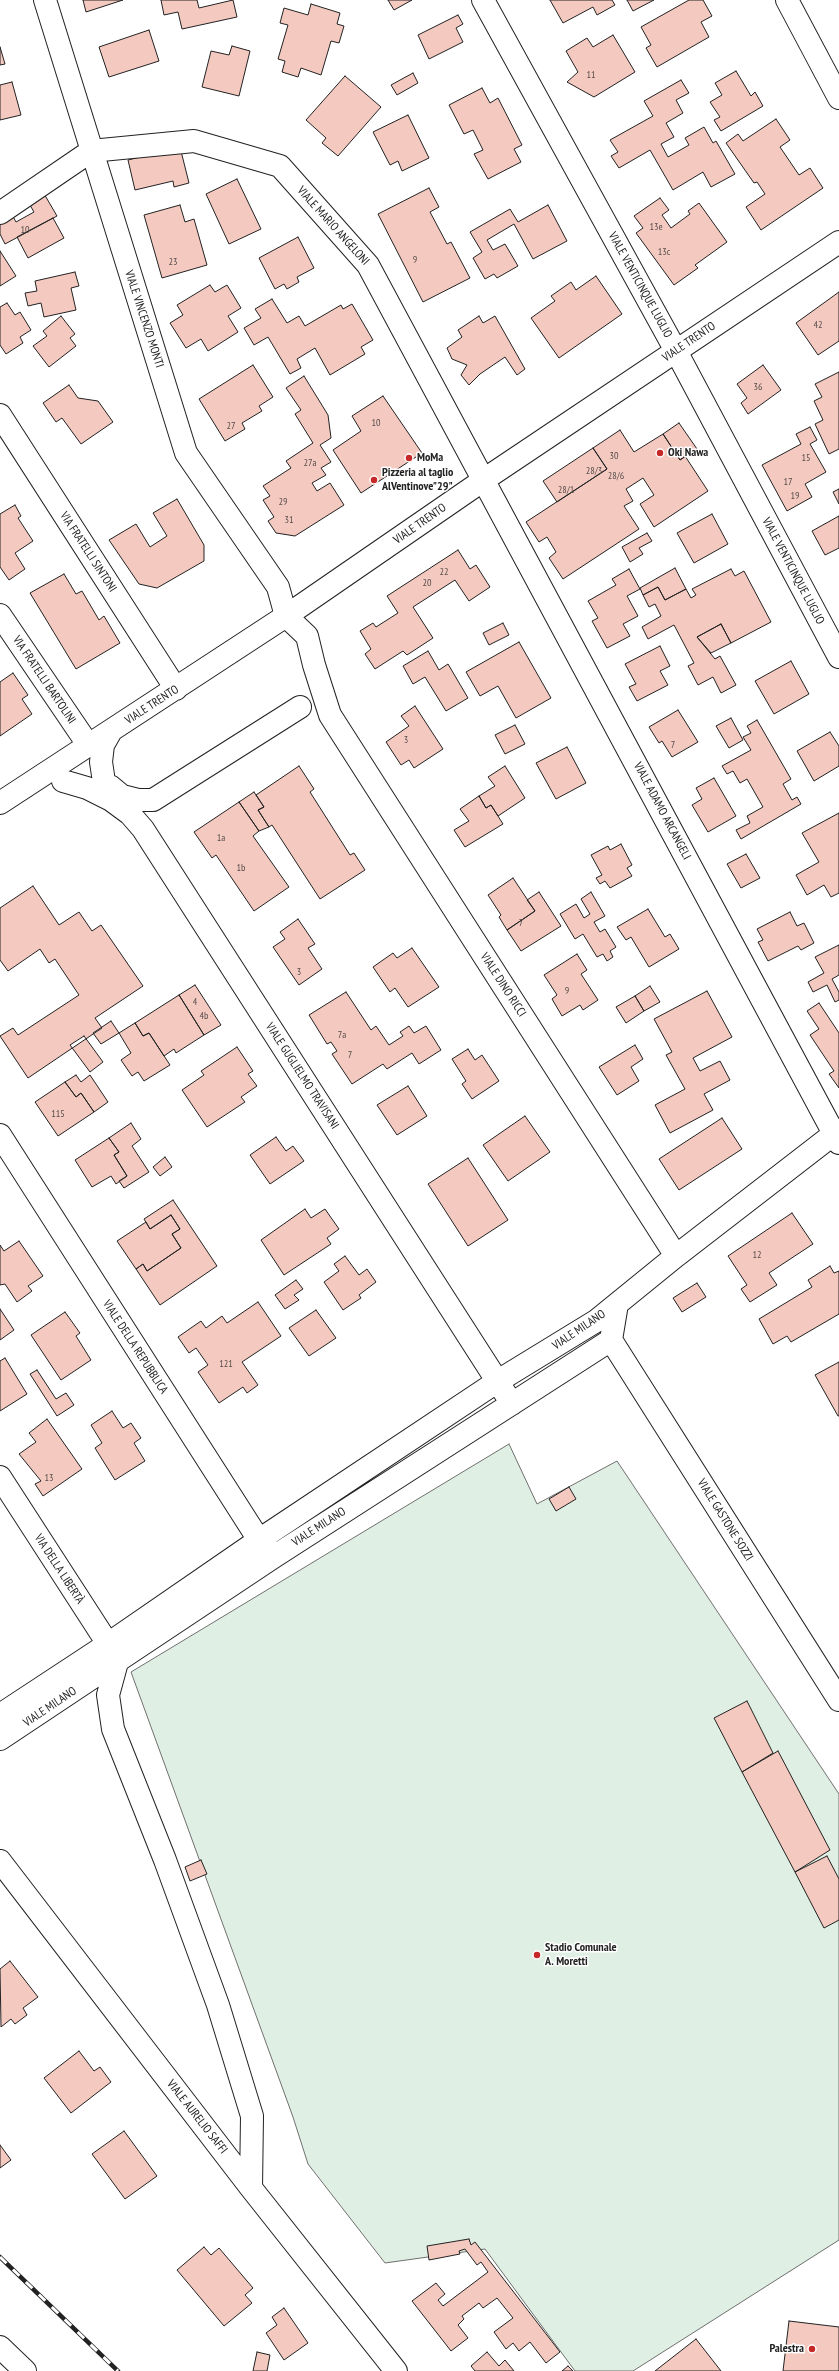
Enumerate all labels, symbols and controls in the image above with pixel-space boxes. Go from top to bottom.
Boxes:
house number: 11 [587,69,595,81]
street label: VIALE MARIO ANGELONI [294,184,372,268]
house number: 13e [649,221,663,233]
house number: 10 [21,224,29,236]
street label: VIALE VENTICINQUE LUGLIO [605,230,675,340]
house number: 13c [658,246,670,258]
house number: 9 [413,254,417,266]
house number: 23 [169,256,177,268]
street label: VIALE VINCENZO MONTI [121,268,167,370]
street label: VIALE TRENTO [660,319,718,365]
house number: 42 [814,319,822,331]
house number: 36 [754,381,762,393]
house number: 10 [372,417,380,429]
house number: 27 [227,420,235,432]
place label: Oki Nawa [668,446,708,460]
marker: Oki Nawa [655,448,665,458]
house number: 30 [610,450,618,462]
place label: MoMa [417,451,443,465]
house number: 15 [802,452,810,464]
marker: MoMa [404,453,414,463]
house number: 27a [304,457,316,469]
house number: 28/3 [586,465,602,477]
place label: Pizzeria al taglio AlVentinove"29" [382,466,453,494]
house number: 28/6 [608,470,624,482]
marker: Pizzeria al taglio AlVentinove"29" [369,475,379,485]
house number: 17 [784,476,792,488]
house number: 28/1 [558,484,574,496]
house number: 19 [791,490,799,502]
house number: 29 [279,496,287,508]
street label: VIALE TRENTO [391,501,449,547]
street label: VIA FRATELLI SINTONI [57,509,119,595]
house number: 31 [285,514,293,526]
street label: VIALE VENTICINQUE LUGLIO [759,515,827,627]
house number: 22 [440,566,448,578]
house number: 20 [423,577,431,589]
street label: VIA FRATELLI BARTOLINI [9,633,79,727]
street label: VIALE TRENTO [123,682,181,728]
house number: 3 [404,734,408,746]
house number: 7 [671,739,675,751]
street label: VIALE ADAMO ARCANGELI [630,760,694,862]
house number: 1a [217,832,225,844]
house number: 1b [237,862,245,874]
house number: 7 [519,917,523,929]
street label: VIALE DINO RICCI [477,950,529,1020]
house number: 3 [297,966,301,978]
house number: 9 [565,985,569,997]
house number: 4 [193,996,197,1008]
house number: 4b [200,1010,208,1022]
street label: VIALE GUGLIELMO TRAVISANI [262,1020,342,1132]
house number: 7a [338,1029,346,1041]
house number: 7 [348,1049,352,1061]
house number: 115 [51,1108,65,1120]
house number: 12 [753,1249,761,1261]
street label: VIALE DELLA REPUBBLICA [99,1297,171,1397]
street label: VIALE MILANO [550,1307,608,1353]
house number: 121 [219,1358,233,1370]
house number: 13 [45,1472,53,1484]
street label: VIALE GASTONE SOZZI [694,1476,756,1564]
street label: VIALE MILANO [290,1504,348,1550]
street label: VIA DELLA LIBERTÀ [31,1531,87,1607]
street label: VIALE MILANO [21,1684,79,1730]
place label: Stadio Comunale A. Moretti [545,1941,617,1969]
marker: Stadio Comunale A. Moretti [532,1950,542,1960]
street label: VIALE AURELIO SAFFI [164,2077,230,2157]
place label: Palestra [769,2342,804,2356]
marker: Palestra [807,2344,817,2354]

